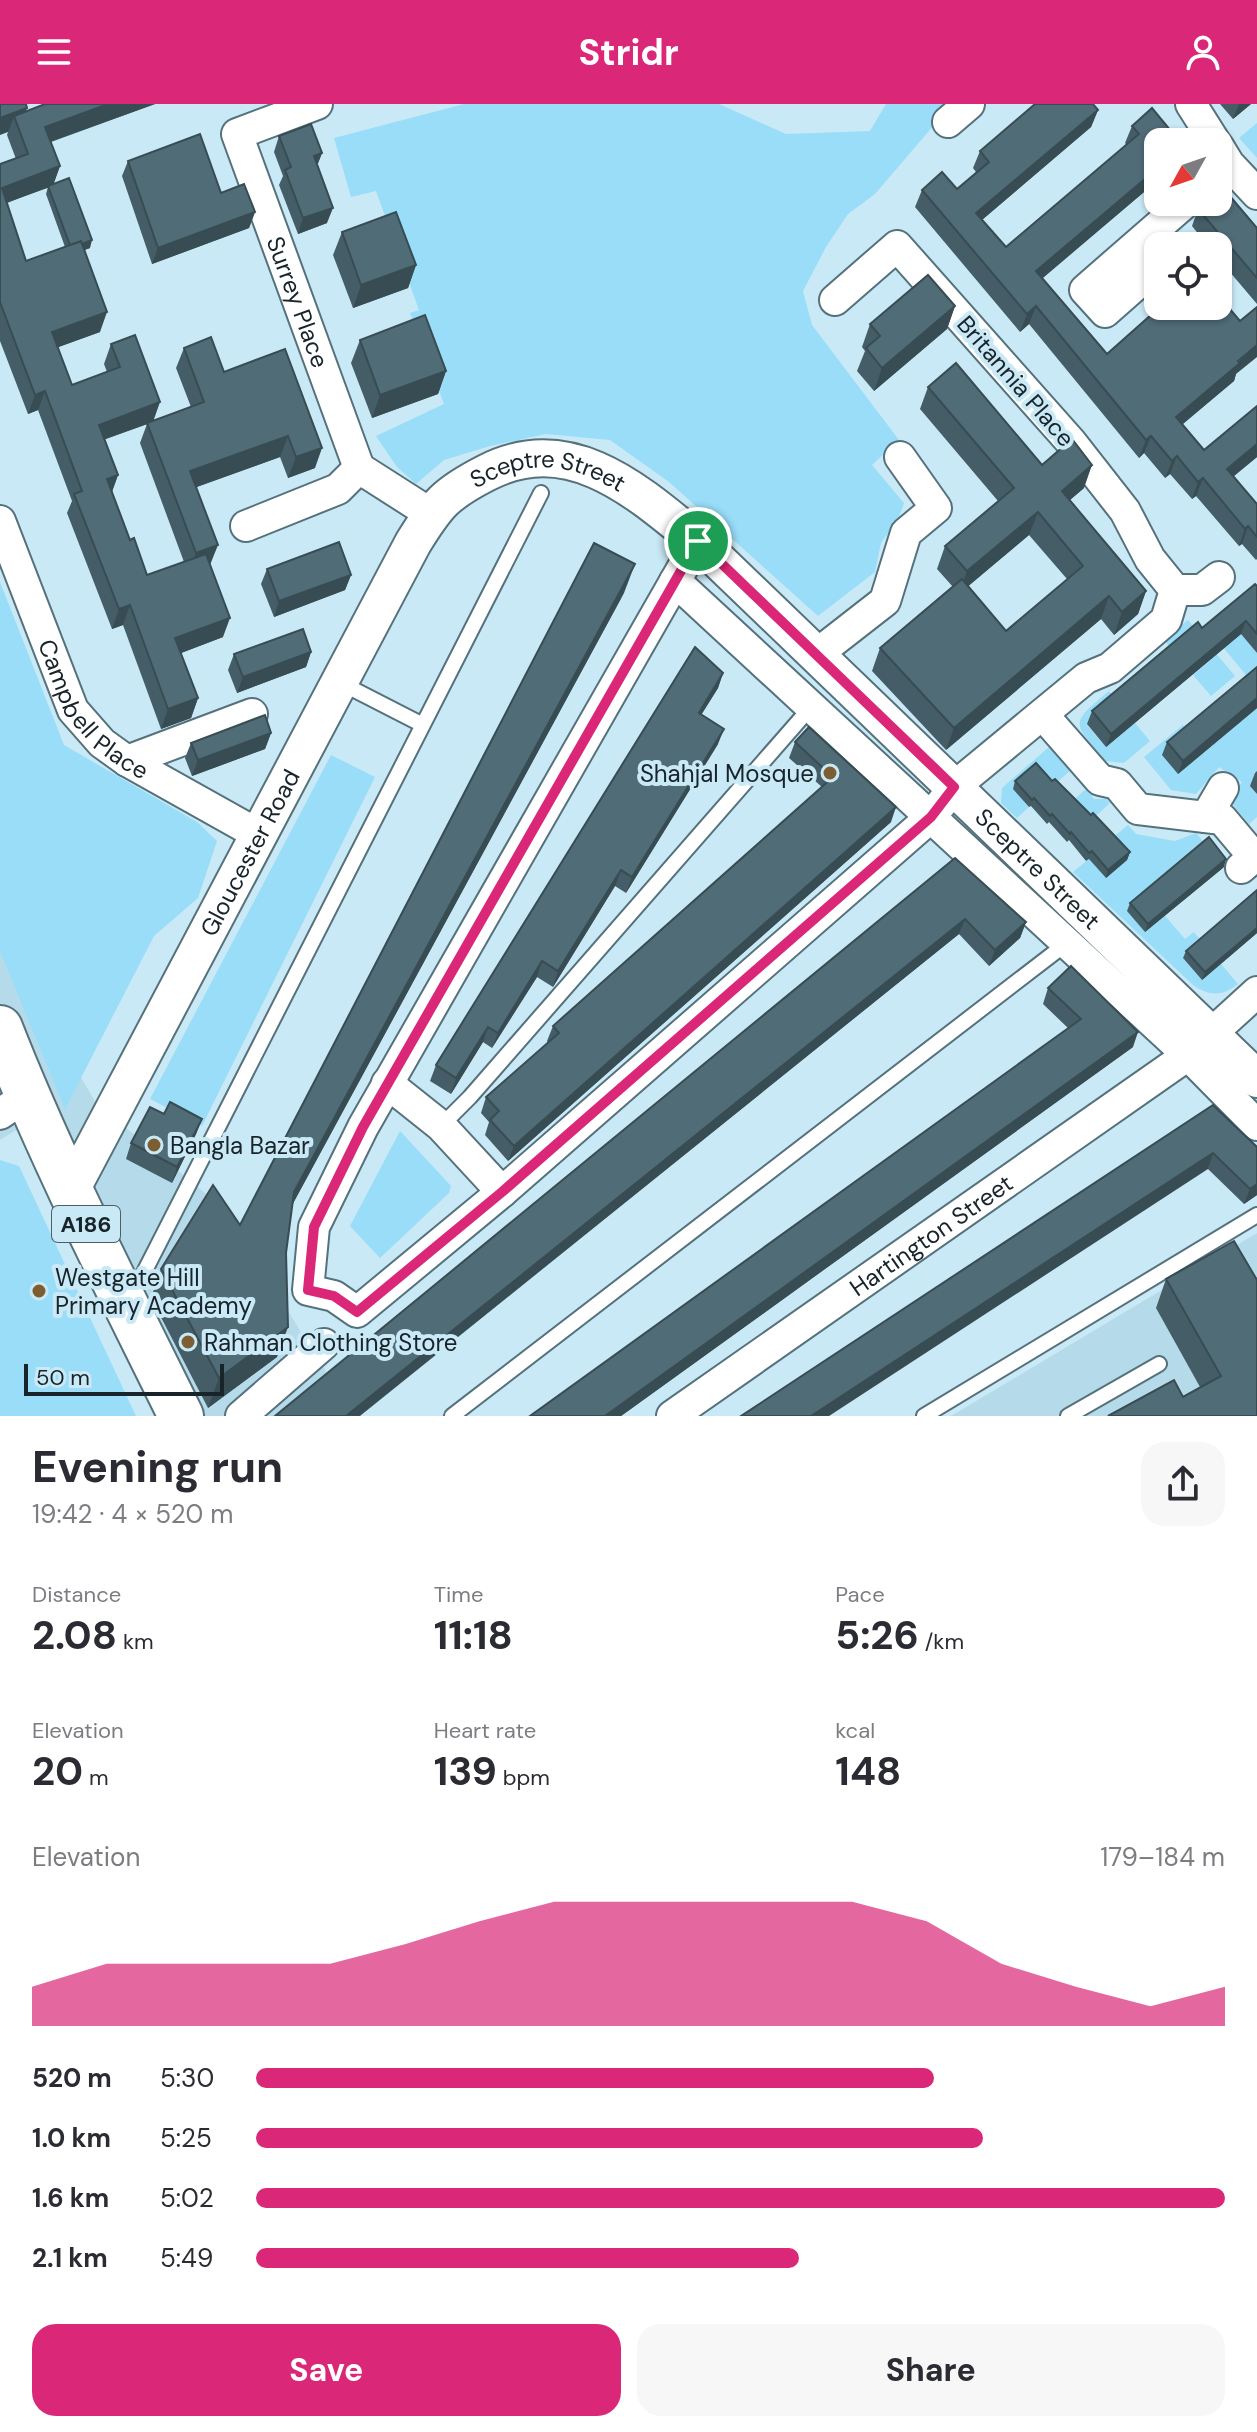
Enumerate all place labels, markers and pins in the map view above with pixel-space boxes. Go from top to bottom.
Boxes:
pin [664,507,732,575]
place label: Shahjal Mosque [640,758,814,789]
marker: Shahjal Mosque [821,764,839,782]
place label: Bangla Bazar [170,1130,310,1161]
marker: Bangla Bazar [145,1136,163,1154]
place label: Westgate Hill Primary Academy [55,1262,252,1321]
marker: Westgate Hill Primary Academy [30,1282,48,1300]
place label: Rahman Clothing Store [204,1327,458,1358]
marker: Rahman Clothing Store [179,1333,197,1351]

